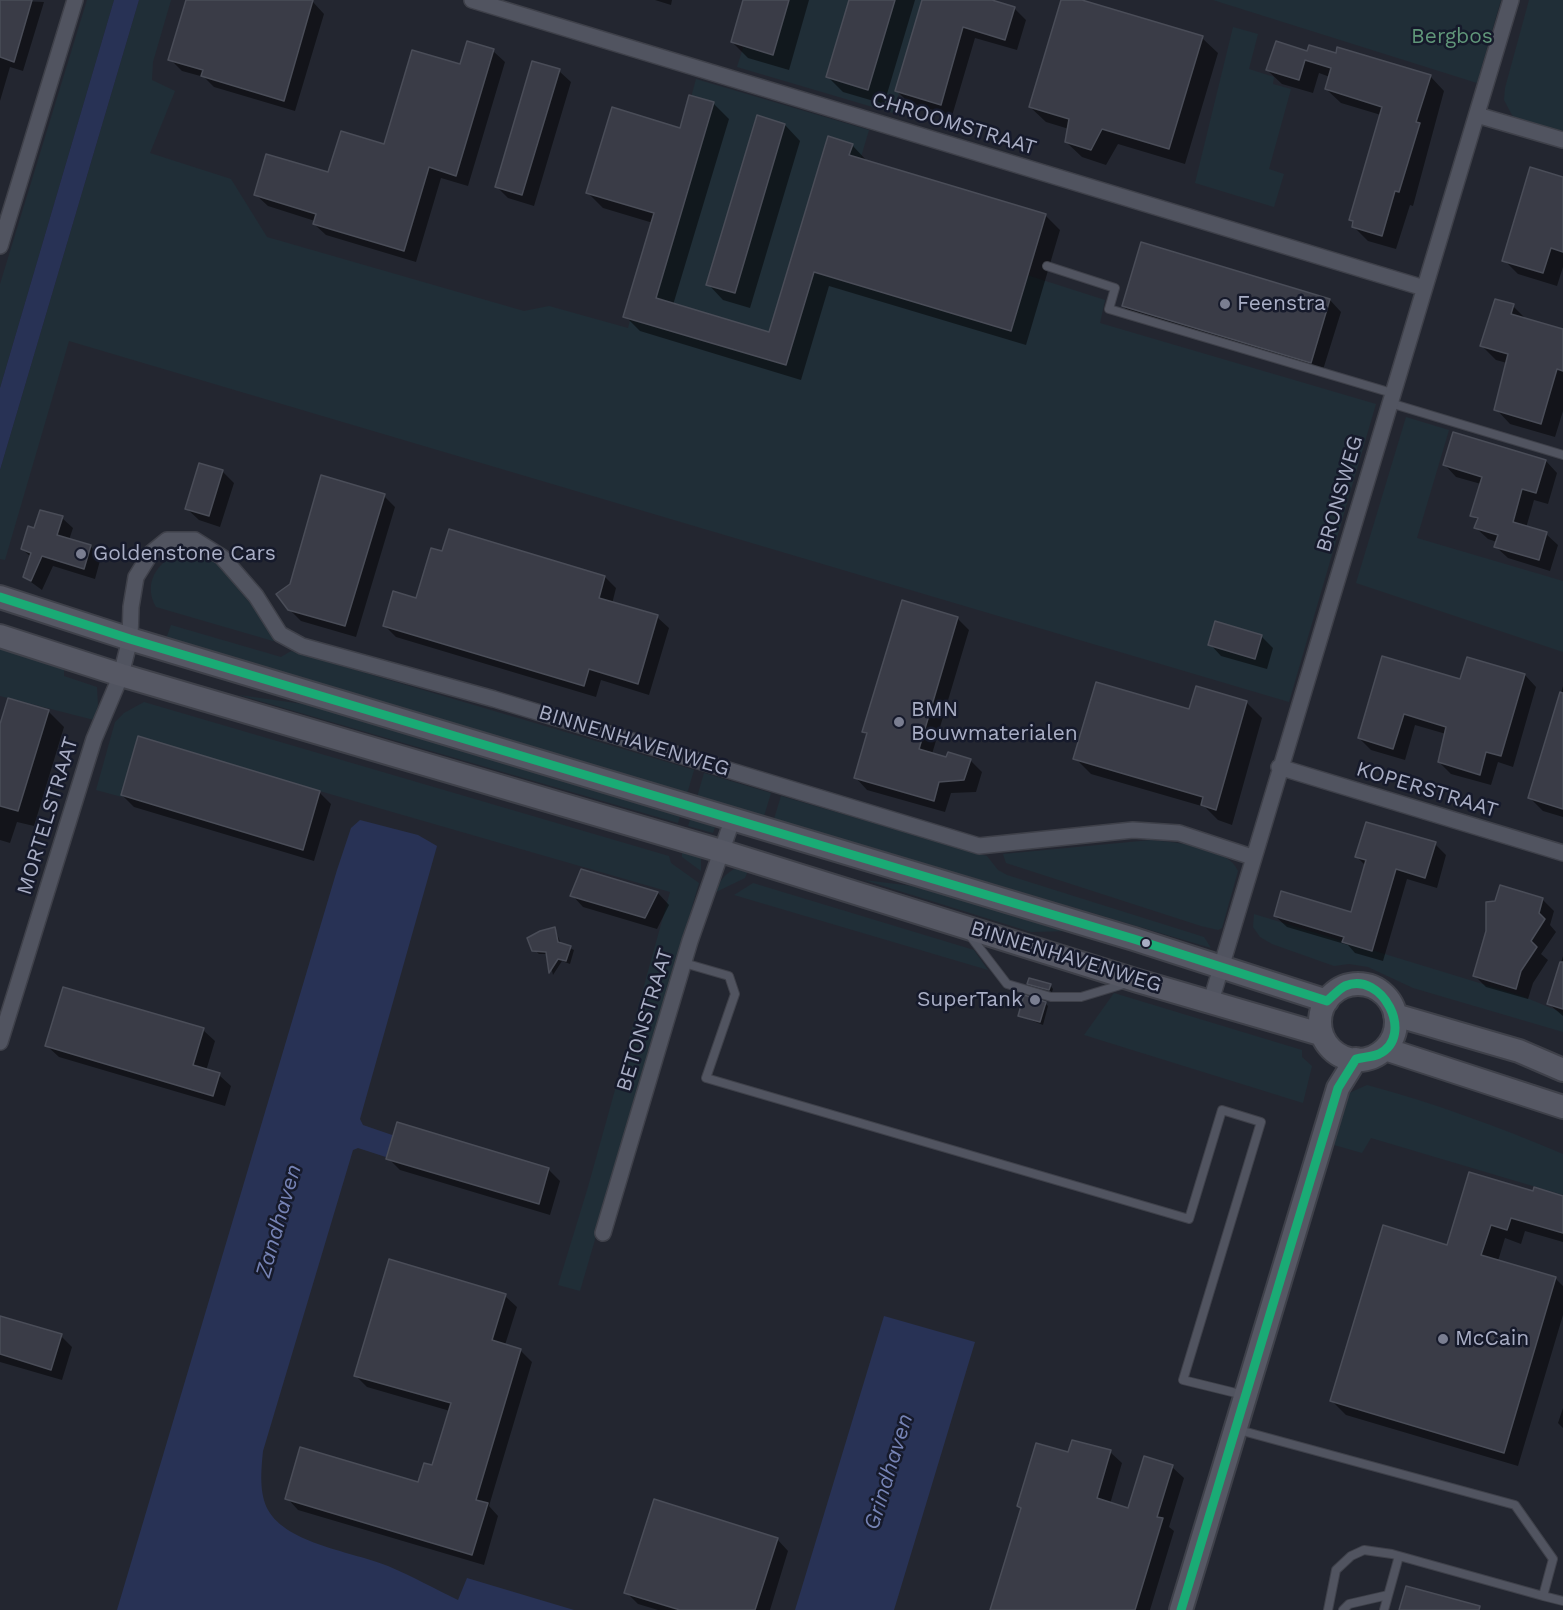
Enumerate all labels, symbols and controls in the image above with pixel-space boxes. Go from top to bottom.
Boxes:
park label: Bergbos [1411,24,1493,50]
street label: CHROOMSTRAAT [869,87,1039,161]
place label: Feenstra [1237,291,1326,317]
marker: Feenstra [1218,297,1232,311]
street label: BRONSWEG [1311,433,1369,555]
place label: Goldenstone Cars [93,541,276,567]
marker: Goldenstone Cars [74,547,88,561]
place label: BMN Bouwmaterialen [911,697,1078,747]
street label: BINNENHAVENWEG [535,700,733,782]
marker: BMN Bouwmaterialen [892,715,906,729]
street label: MORTELSTRAAT [12,734,84,898]
street label: KOPERSTRAAT [1353,756,1501,824]
street label: BINNENHAVENWEG [967,916,1165,998]
unlabelled marker [1140,937,1152,949]
street label: BETONSTRAAT [611,945,679,1095]
place label: SuperTank [917,987,1023,1013]
marker: SuperTank [1028,993,1042,1007]
water label: Zandhaven [250,1161,308,1281]
place label: McCain [1455,1326,1529,1352]
marker: McCain [1436,1332,1450,1346]
water label: Grindhaven [859,1411,919,1533]

